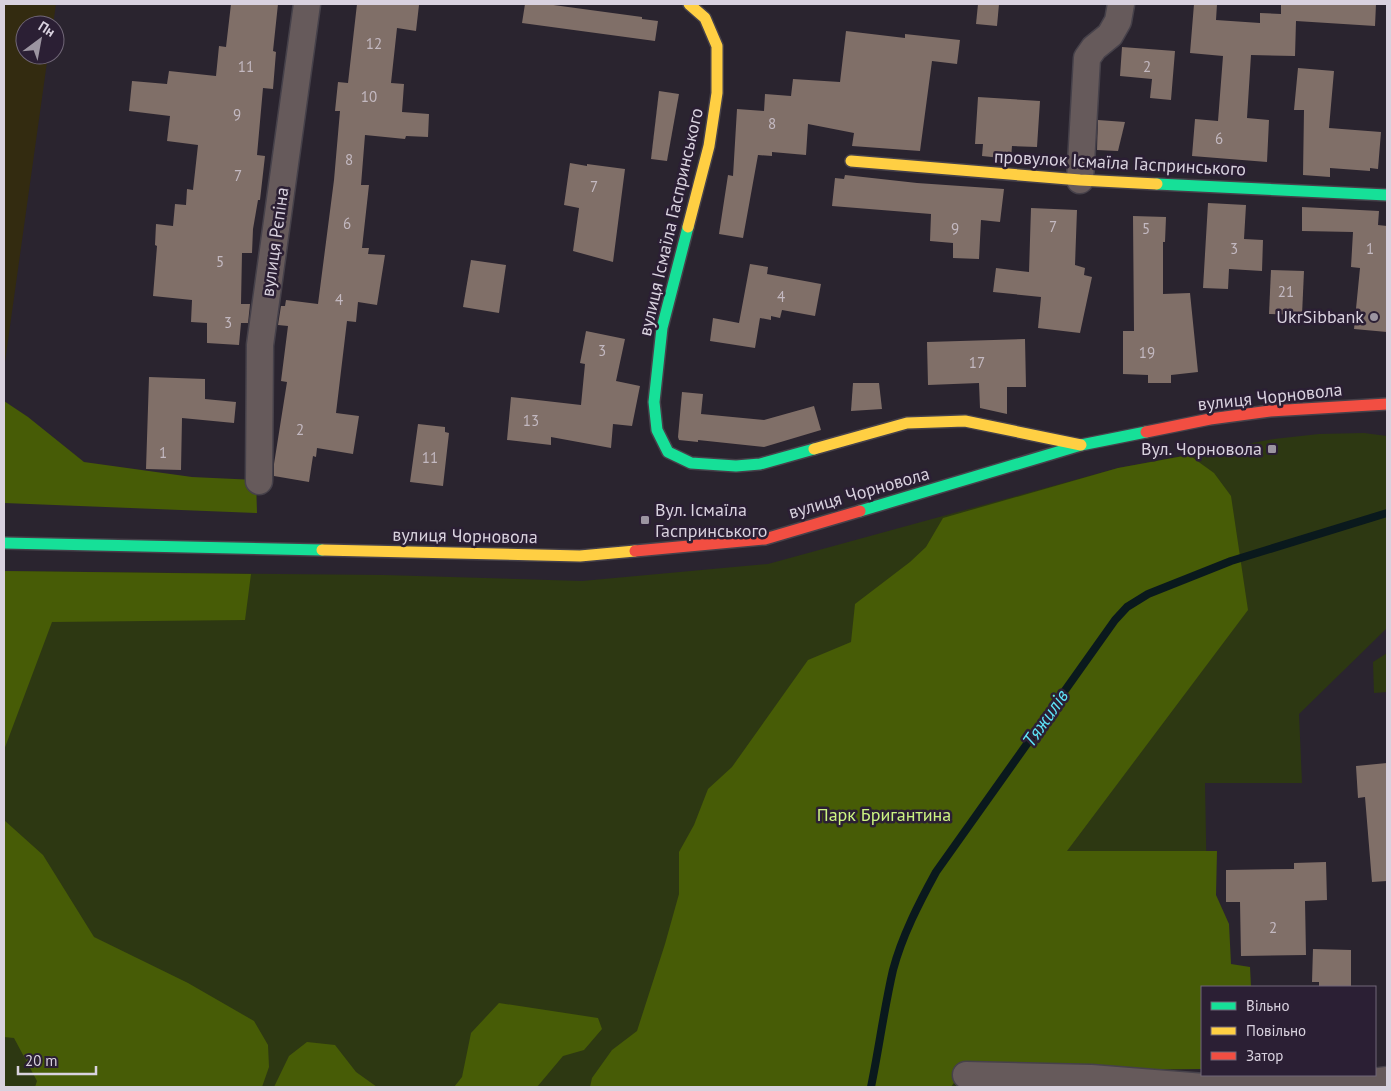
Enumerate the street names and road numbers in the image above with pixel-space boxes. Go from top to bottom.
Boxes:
street label: вулиця Ісмаїла Гаспринського [633,106,708,338]
street label: провулок Ісмаїла Гаспринського [993,144,1247,181]
street label: вулиця Рєпіна [255,186,294,298]
street label: вулиця Чорновола [1196,377,1343,416]
street label: вулиця Чорновола [786,461,932,524]
street label: вулиця Чорновола [392,523,538,548]

